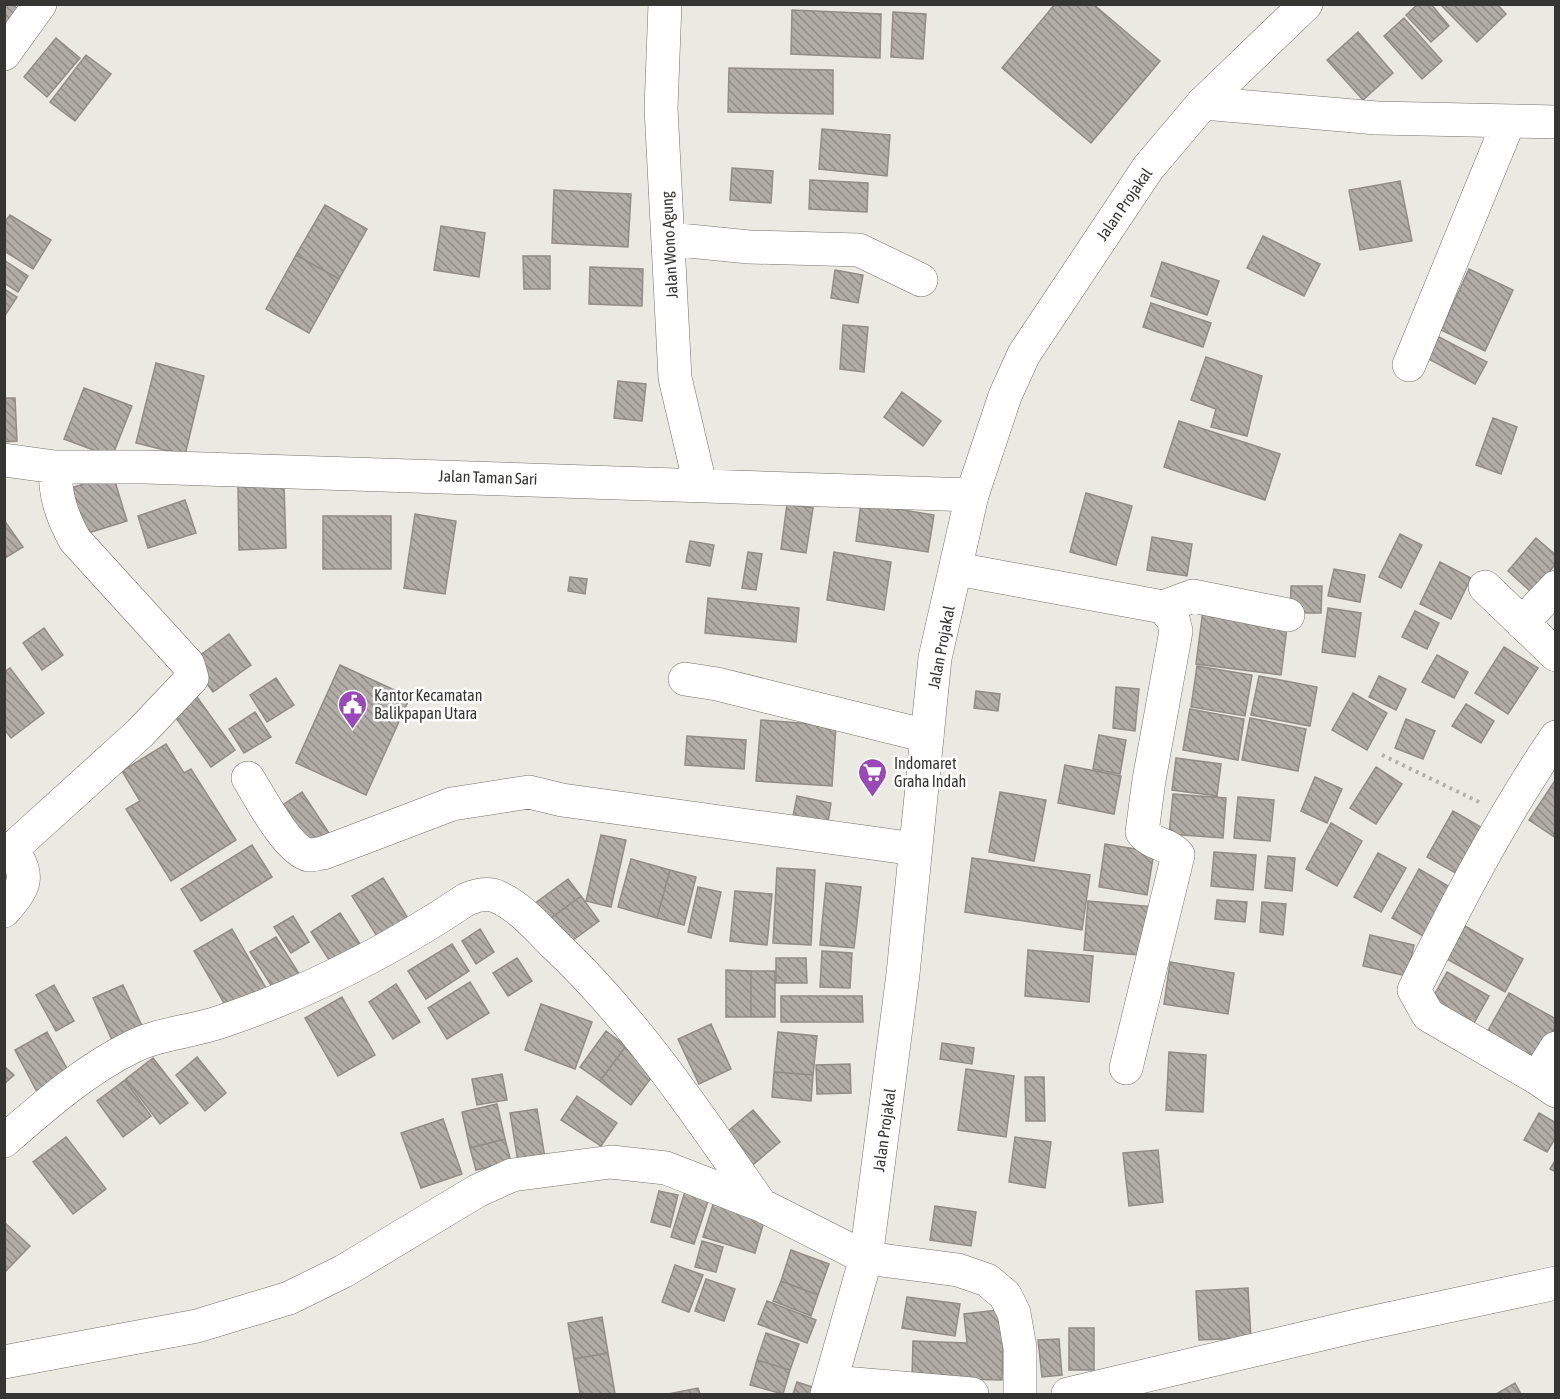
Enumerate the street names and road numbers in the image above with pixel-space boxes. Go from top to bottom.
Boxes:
street label: Jalan Projakal [1093,164,1157,244]
street label: Jalan Wono Agung [657,191,682,299]
street label: Jalan Taman Sari [438,466,538,488]
street label: Jalan Projakal [924,603,959,690]
street label: Jalan Projakal [869,1086,900,1173]

